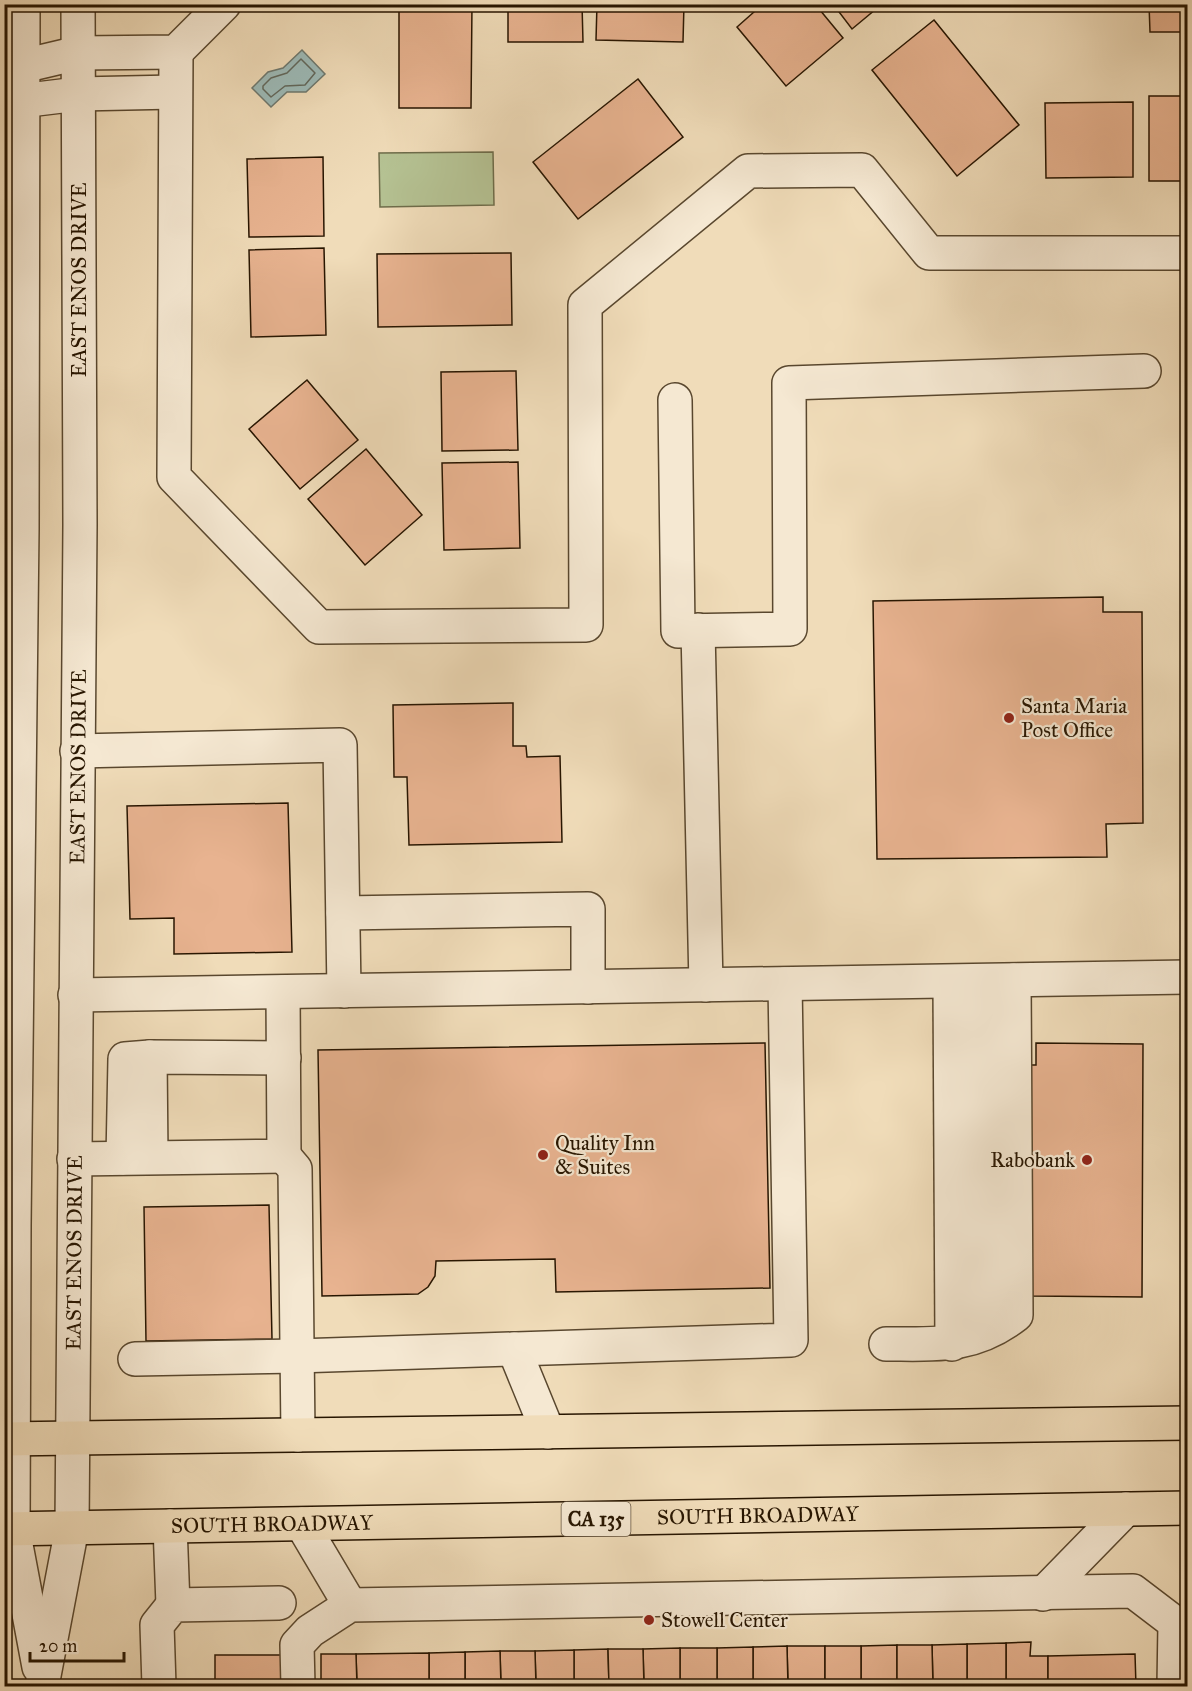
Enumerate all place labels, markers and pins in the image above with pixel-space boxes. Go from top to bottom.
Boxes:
place label: Santa Maria Post Office [1021,693,1127,743]
marker: Santa Maria Post Office [1002,711,1016,725]
place label: Quality Inn & Suites [555,1130,655,1180]
place label: Rabobank [990,1147,1075,1173]
marker: Quality Inn & Suites [536,1148,550,1162]
marker: Rabobank [1080,1153,1094,1167]
place label: Stowell Center [661,1607,788,1633]
marker: Stowell Center [642,1613,656,1627]

